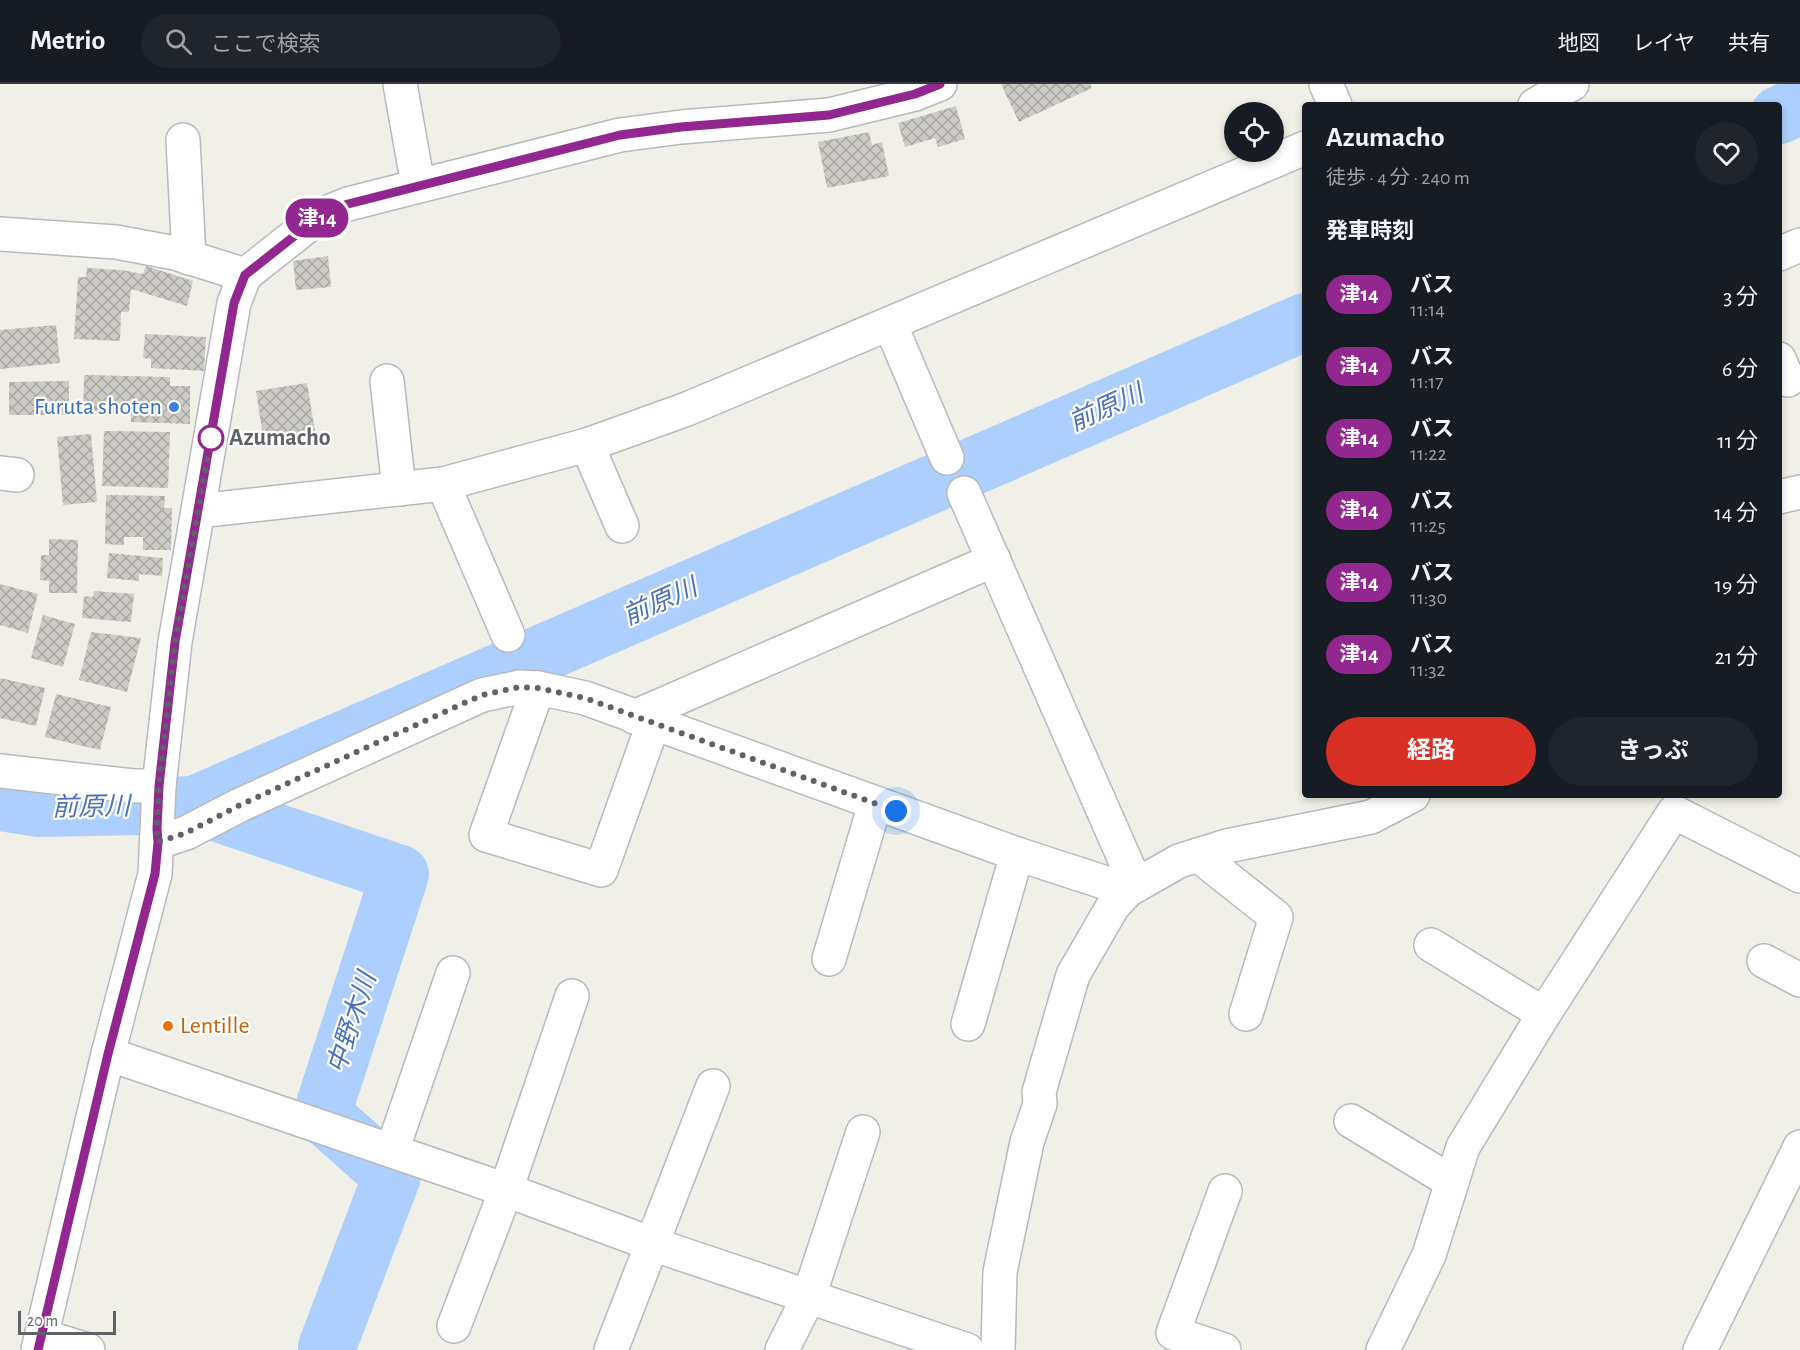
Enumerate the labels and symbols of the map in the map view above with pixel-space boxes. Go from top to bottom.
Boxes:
line badge: 津14 [282,198,352,238]
water label: 前原川 [1065,378,1150,436]
place label: Furuta shoten [34,395,162,419]
marker: Furuta shoten [167,400,181,414]
marker: Azumacho [198,425,224,451]
place label: Azumacho [229,426,331,450]
water label: 前原川 [619,572,704,630]
water label: 前原川 [52,792,133,821]
your location [881,796,911,826]
water label: 中野木川 [323,966,381,1076]
place label: Lentille [180,1014,249,1038]
marker: Lentille [161,1019,175,1033]
scale bar [18,1308,116,1336]

